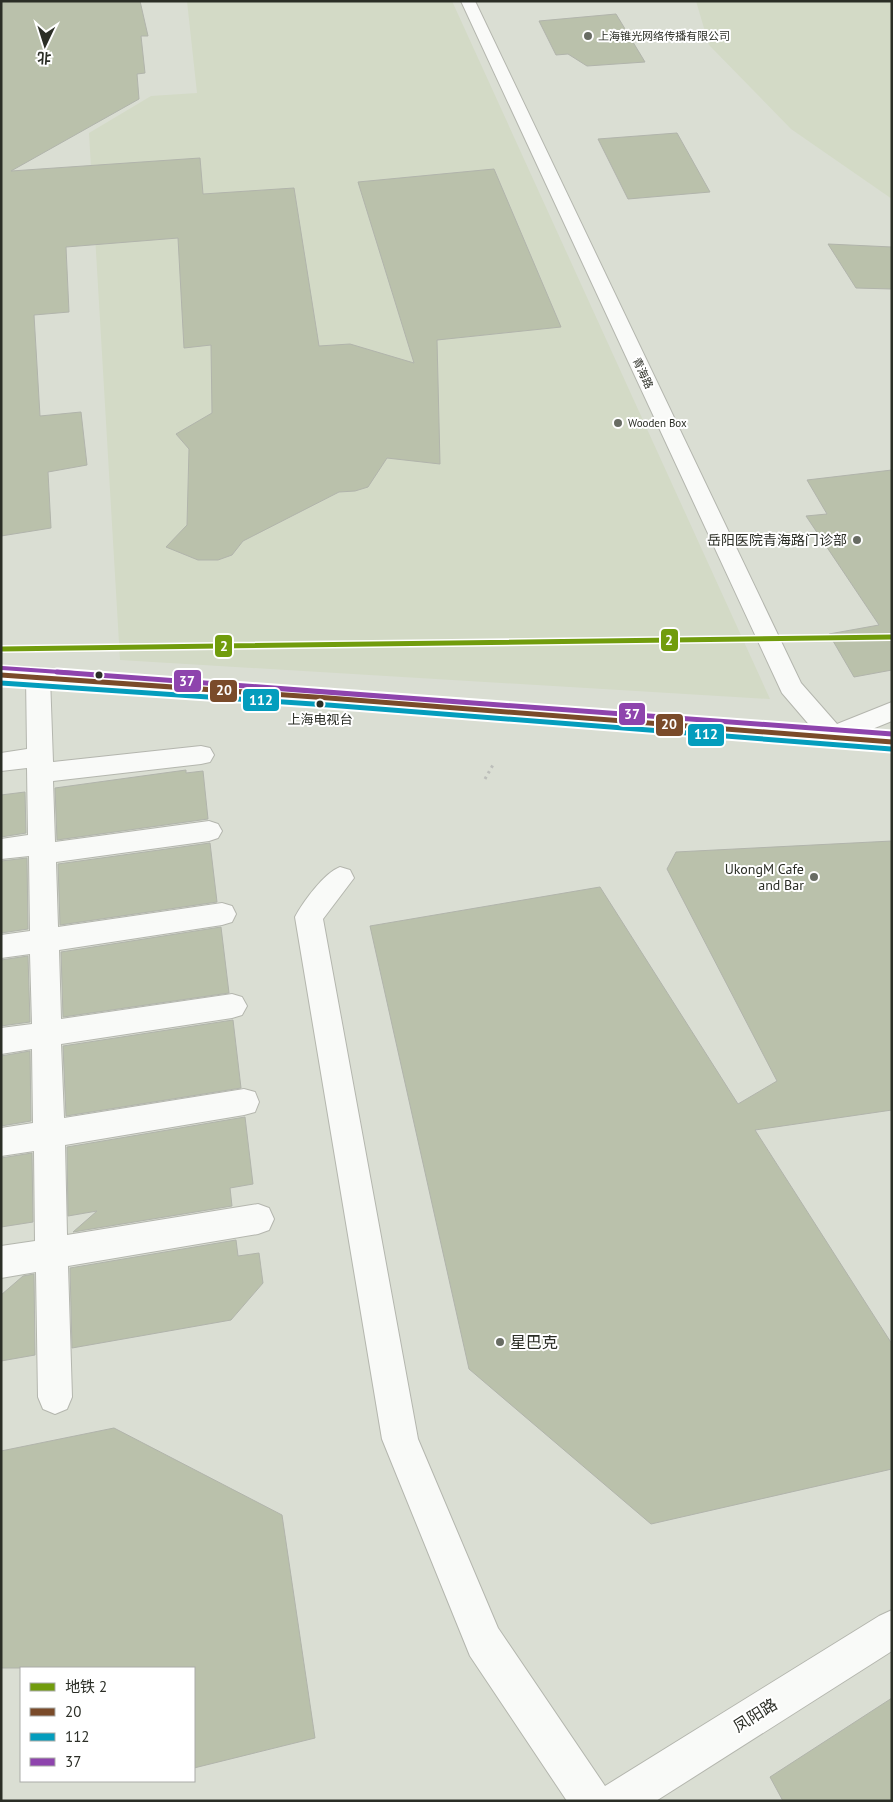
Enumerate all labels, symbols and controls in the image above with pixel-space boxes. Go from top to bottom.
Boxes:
north arrow [20,20,70,70]
place label: 上海锥光网络传播有限公司 [598,29,730,43]
marker: 上海锥光网络传播有限公司 [582,30,594,42]
text: 北 [36,49,52,67]
street label: 青海路 [630,355,656,391]
place label: Wooden Box [628,416,687,430]
marker: Wooden Box [612,417,624,429]
place label: 岳阳医院青海路门诊部 [707,531,847,549]
marker: 岳阳医院青海路门诊部 [851,534,863,546]
line badge: 2 [660,628,679,652]
text: 2 [665,631,673,649]
line badge: 2 [214,634,233,658]
text: 2 [220,637,228,655]
line badge: 37 [173,669,202,693]
unlabelled marker [94,670,104,680]
text: 37 [179,672,195,690]
line badge: 20 [209,679,238,703]
text: 20 [216,681,232,699]
line badge: 112 [242,688,280,712]
text: 112 [249,691,273,709]
marker: 上海电视台 [315,699,325,709]
line badge: 37 [618,702,646,726]
text: 37 [624,705,640,723]
place label: 上海电视台 [287,711,353,728]
line badge: 20 [655,713,684,737]
text: 20 [661,715,677,733]
line badge: 112 [687,723,725,747]
text: 112 [694,725,718,743]
place label: UkongM Cafe and Bar [725,860,804,894]
marker: UkongM Cafe and Bar [808,871,820,883]
place label: 星巴克 [510,1332,558,1352]
marker: 星巴克 [494,1336,506,1348]
legend [20,1667,195,1782]
text: 地铁 2 [65,1677,107,1696]
street label: 凤阳路 [729,1694,781,1736]
text: 20 [65,1702,81,1721]
text: 112 [65,1727,90,1746]
text: 37 [65,1752,81,1771]

